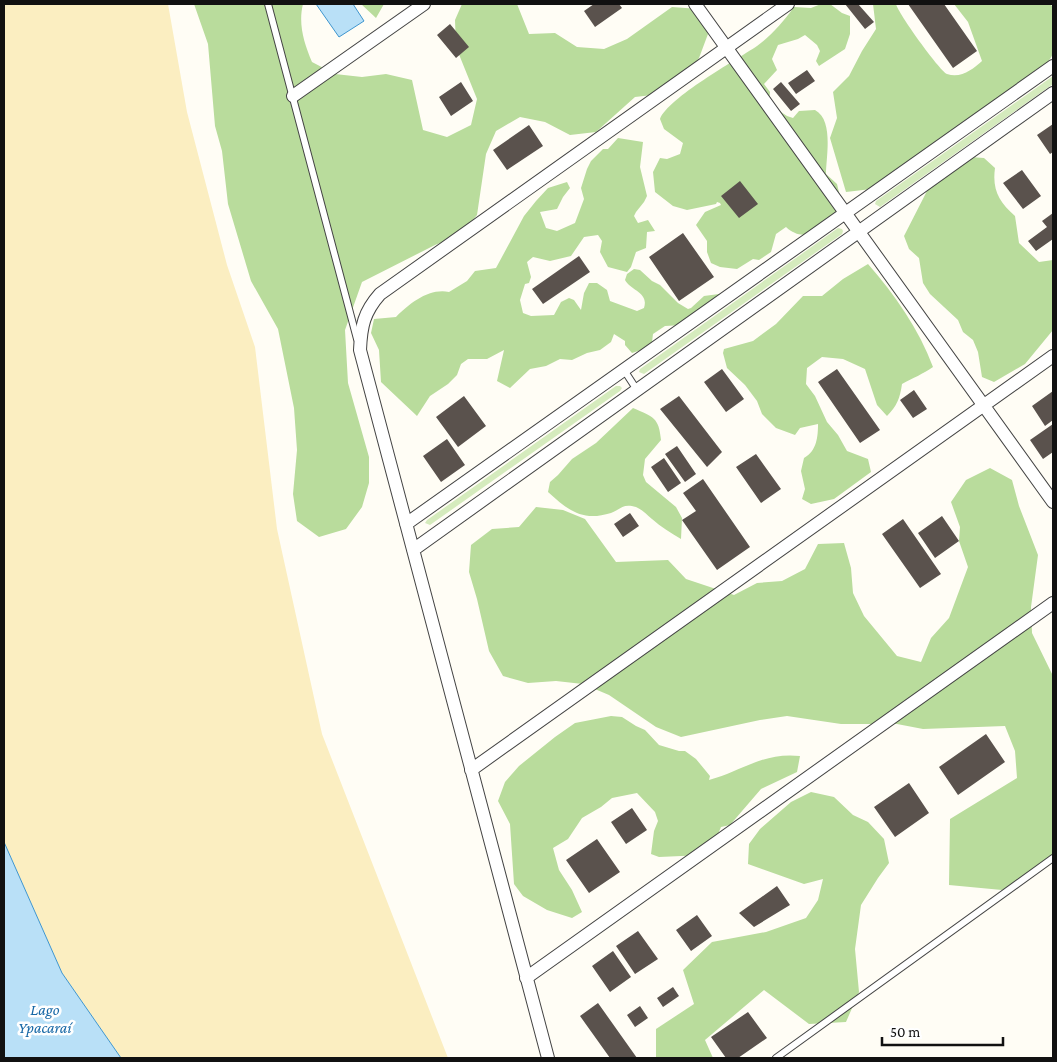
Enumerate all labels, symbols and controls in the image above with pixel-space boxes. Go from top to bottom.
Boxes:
water label: Lago Ypacaraí [18,1001,73,1037]
scale bar [882,1014,1003,1046]
text: 50 m [890,1024,920,1040]

